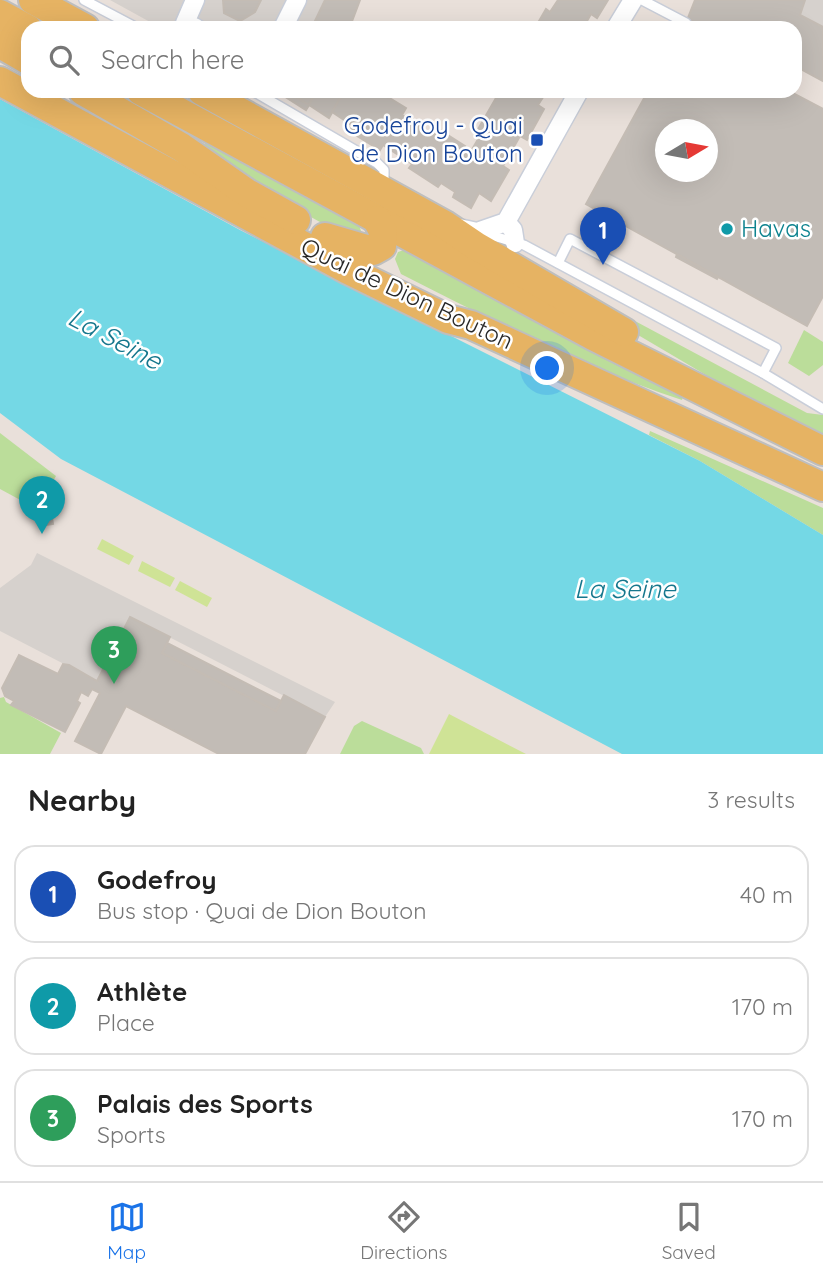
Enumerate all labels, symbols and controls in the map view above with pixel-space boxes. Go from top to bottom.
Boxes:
search box [21,21,802,98]
icon: search [45,41,83,79]
text: Search here [101,43,245,76]
place label: Godefroy - Quai de Dion Bouton [344,110,523,168]
north arrow [655,119,718,182]
marker: Godefroy - Quai de Dion Bouton [529,132,545,148]
pin: 1 [580,207,626,265]
place label: Havas [741,213,811,243]
marker: Havas [719,221,735,237]
street label: Quai de Dion Bouton [297,231,518,355]
water label: La Seine [63,300,169,378]
your location [530,351,564,385]
pin: 2 [19,476,65,534]
water label: La Seine [574,572,677,605]
pin: 3 [91,626,137,684]
text: Nearby [28,781,136,819]
text: 3 results [707,785,795,814]
text: Godefroy [97,863,217,896]
text: 1 [49,880,57,909]
text: 40 m [740,880,793,909]
text: Bus stop · Quai de Dion Bouton [97,896,426,925]
text: Athlète [97,975,187,1008]
text: 2 [46,992,60,1021]
text: 170 m [732,992,793,1021]
text: Place [97,1008,155,1037]
text: Palais des Sports [97,1087,313,1120]
text: 3 [47,1104,59,1133]
text: 170 m [732,1104,793,1133]
text: Sports [97,1120,166,1149]
tab: Map [107,1198,146,1264]
tab: Directions [360,1198,447,1264]
tab: Saved [662,1198,716,1264]

